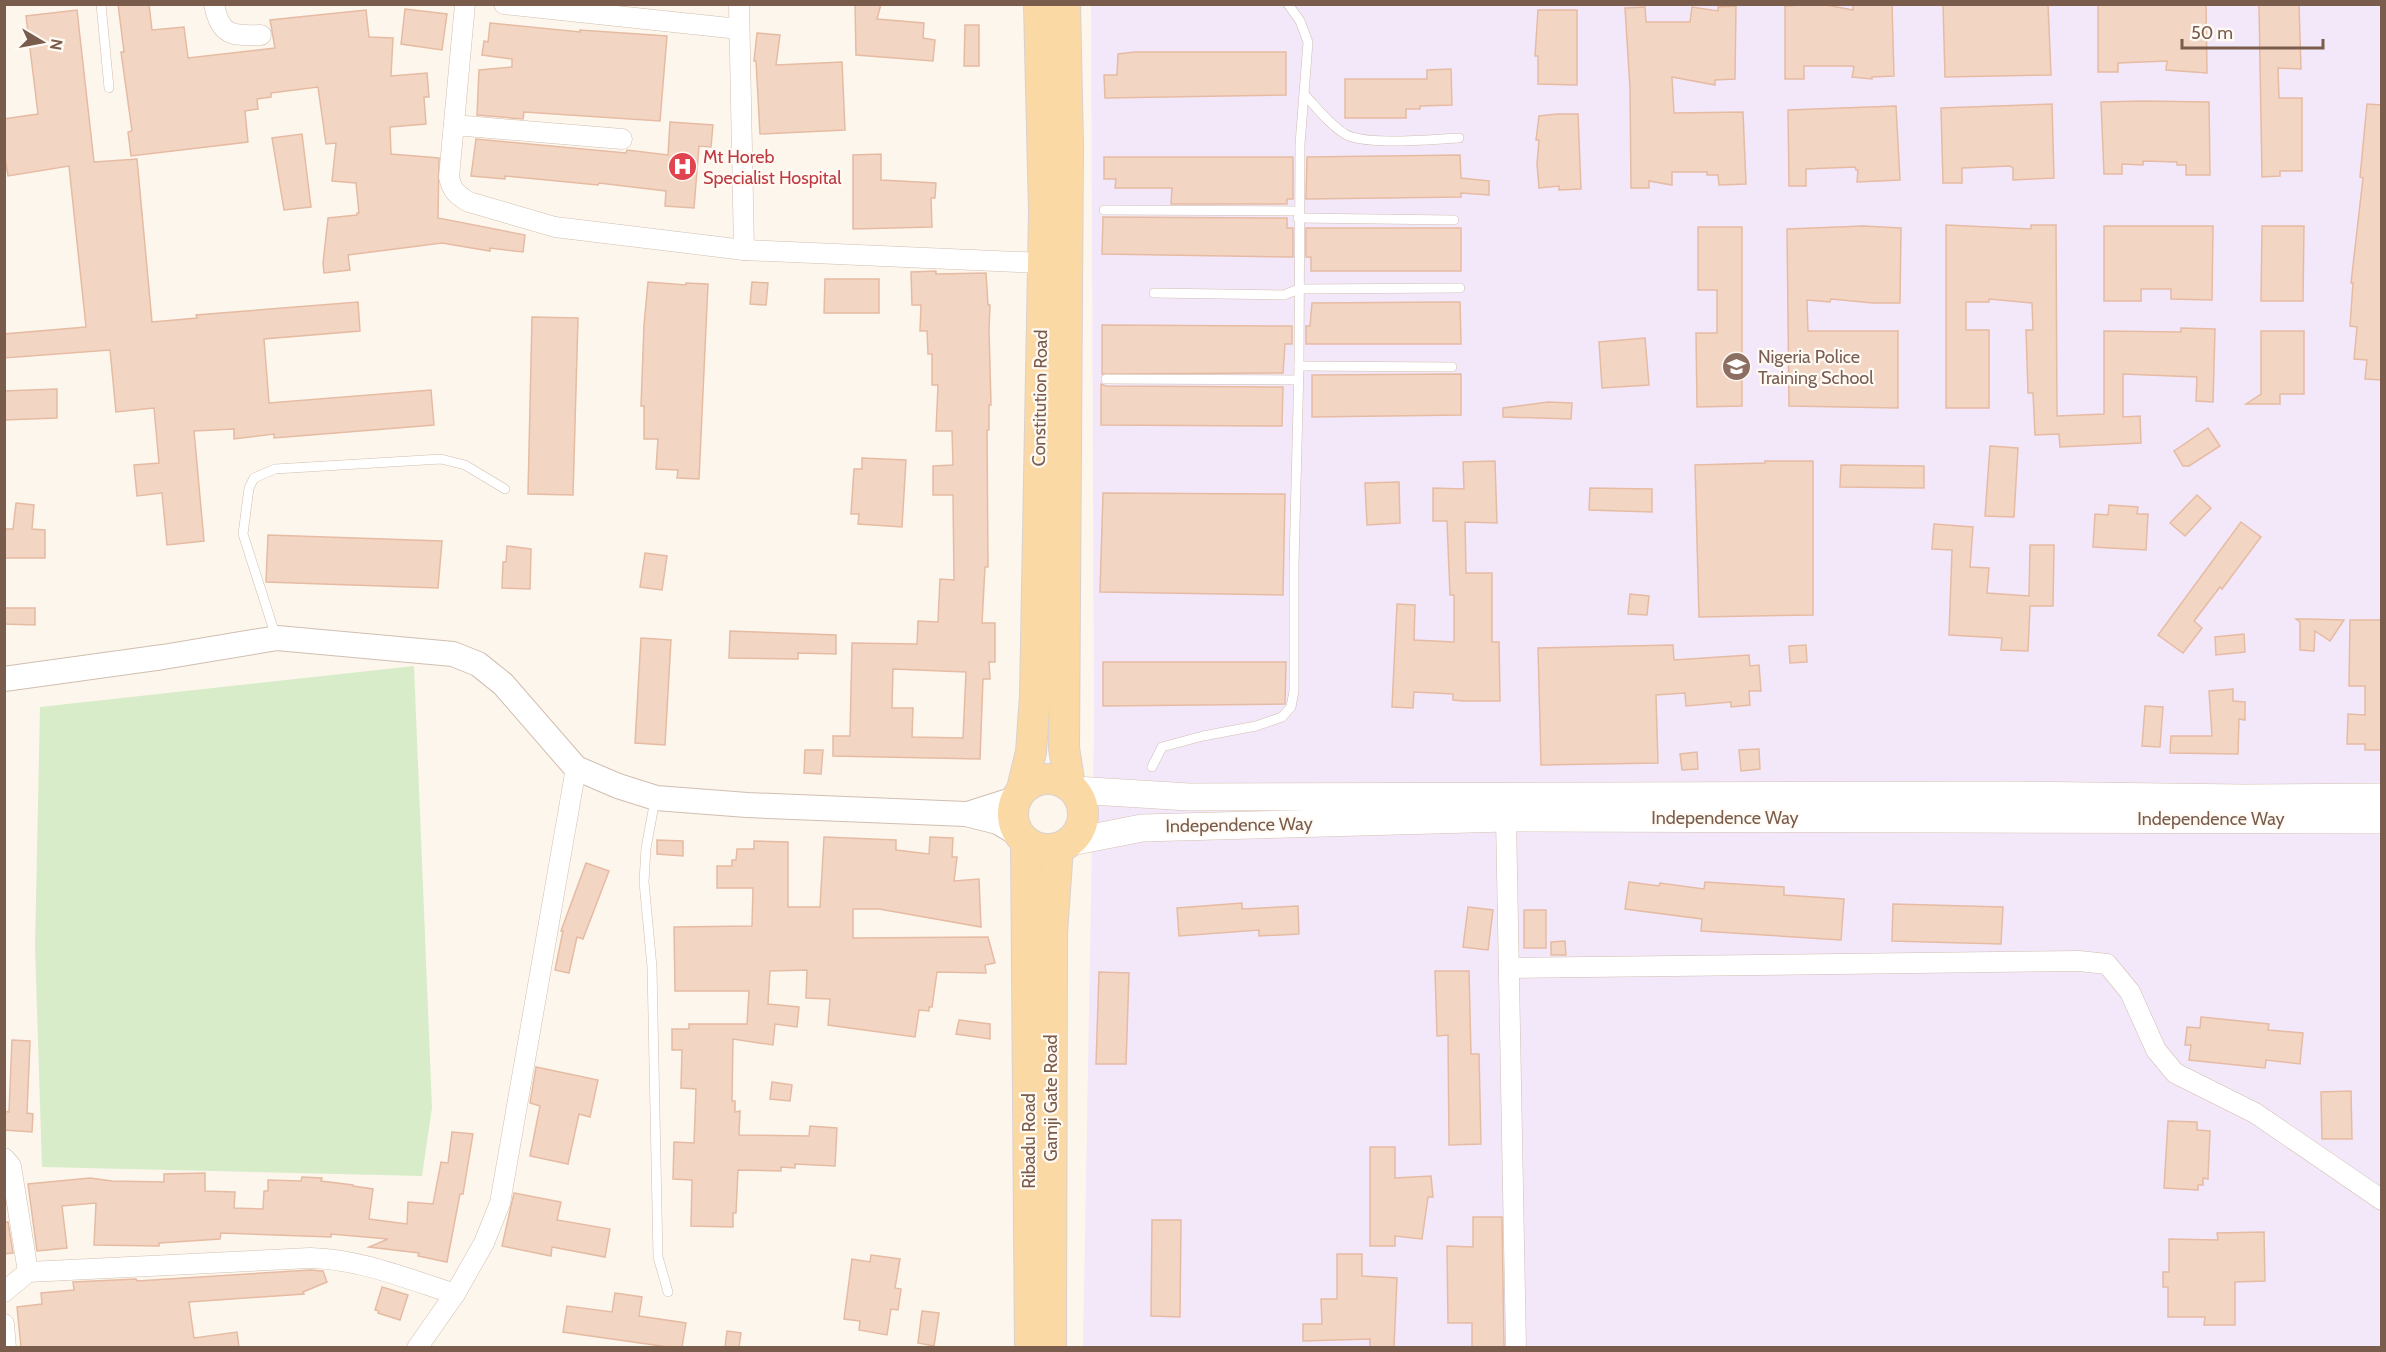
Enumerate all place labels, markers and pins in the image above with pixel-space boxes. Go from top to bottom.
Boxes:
place label: Mt Horeb Specialist Hospital [703,146,842,189]
hospital icon: Mt Horeb Specialist Hospital [666,151,698,183]
place label: Nigeria Police Training School [1758,346,1874,389]
school or university icon: Nigeria Police Training School [1721,351,1753,383]

